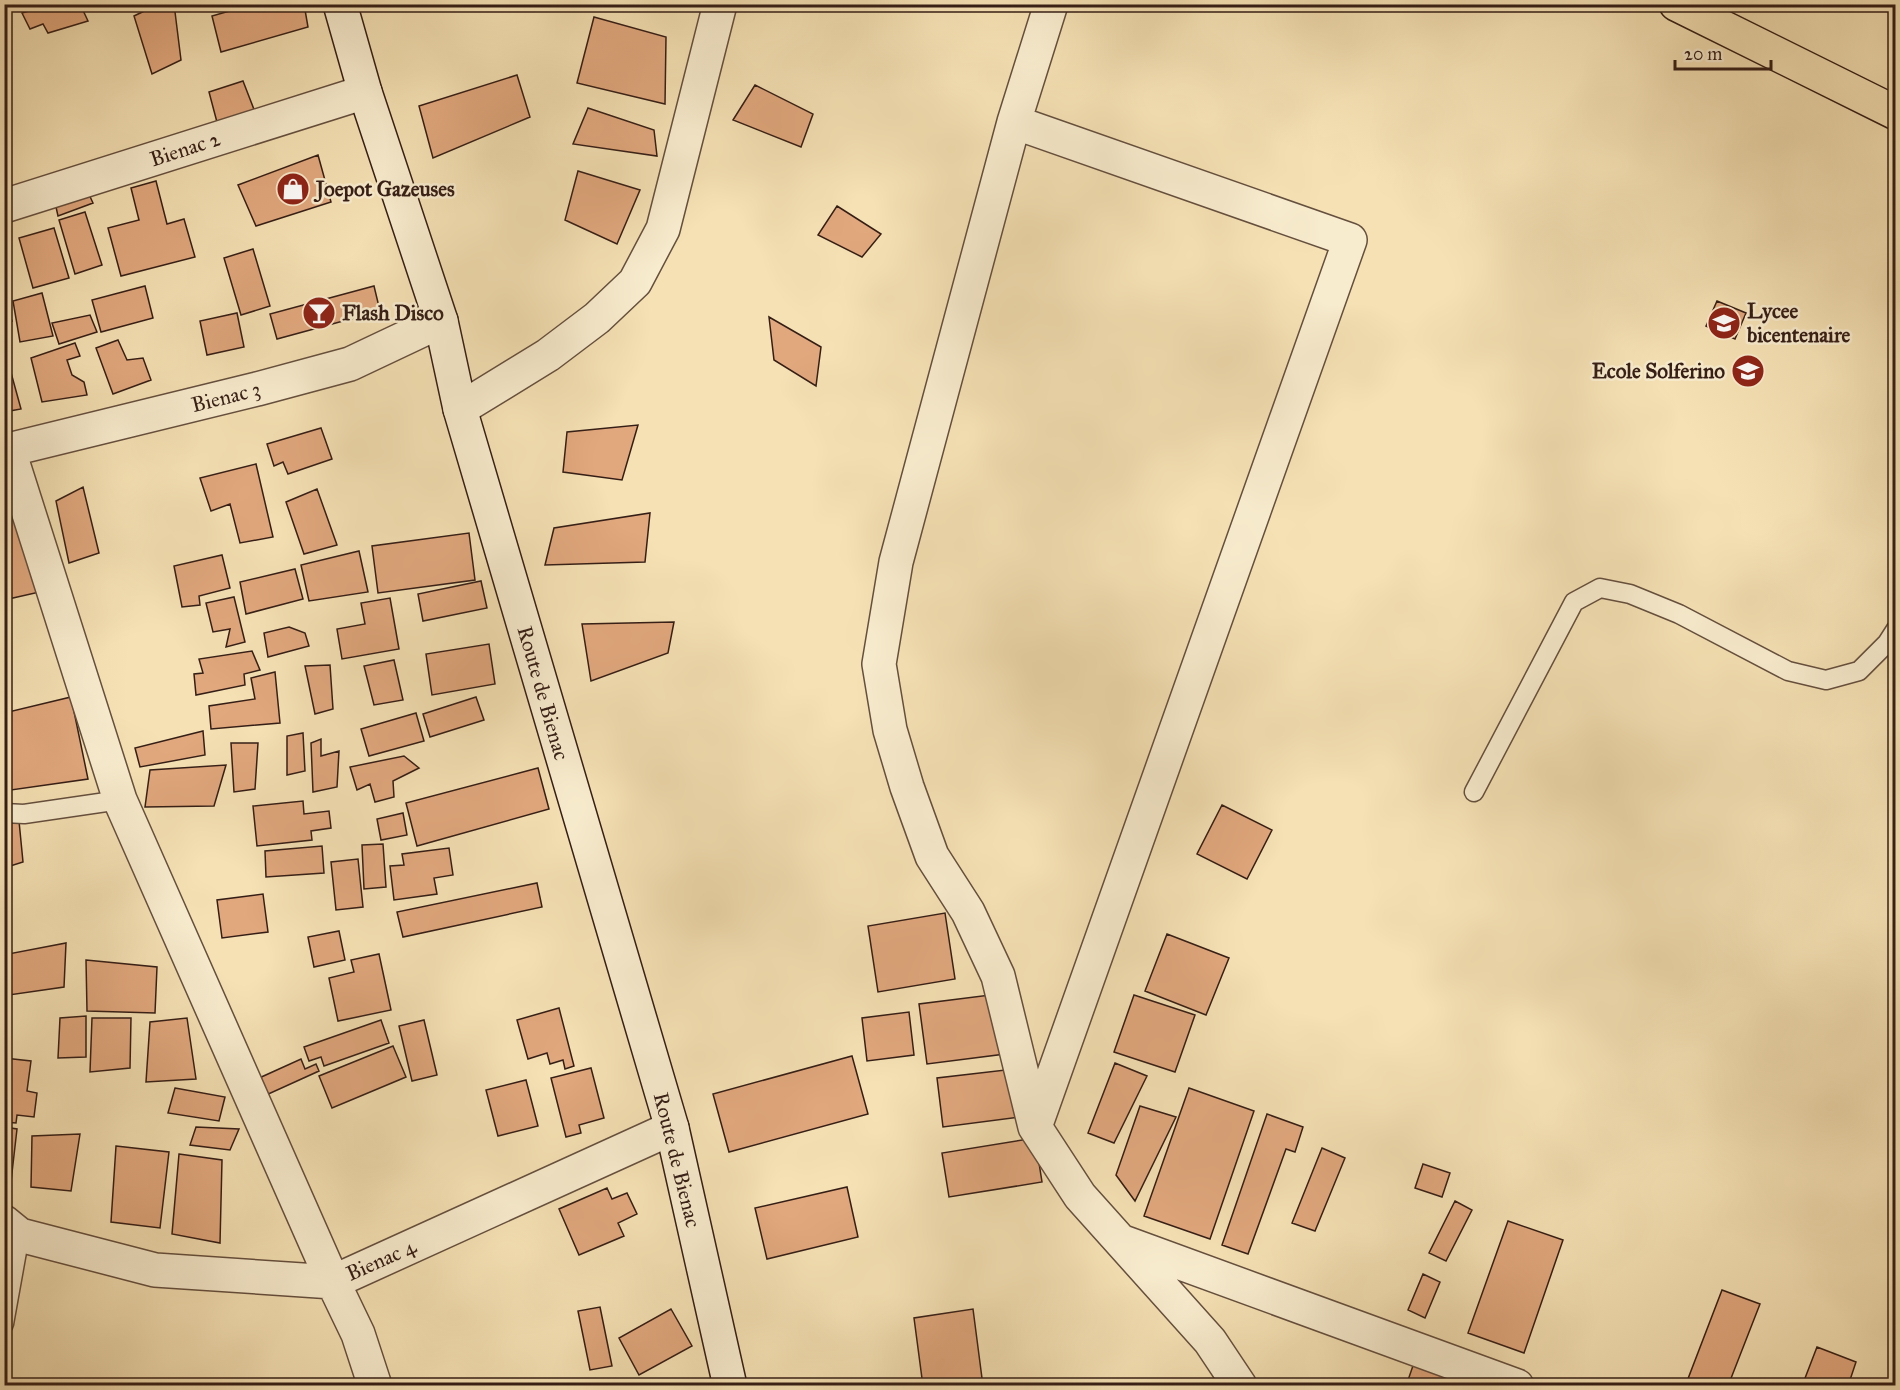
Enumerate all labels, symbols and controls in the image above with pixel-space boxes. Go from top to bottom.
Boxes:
scale bar [1675,33,1771,71]
text: 20 m [1684,43,1722,65]
street label: Bienac 2 [147,125,224,173]
shop icon: Joepot Gazeuses [275,171,311,207]
place label: Joepot Gazeuses [313,176,455,203]
bar icon: Flash Disco [301,295,337,331]
place label: Lycee bicentenaire [1746,298,1851,348]
place label: Flash Disco [342,300,444,326]
school or university icon: Lycee bicentenaire [1706,305,1742,341]
school or university icon: Ecole Solferino [1730,353,1766,389]
place label: Ecole Solferino [1592,358,1725,384]
street label: Bienac 3 [189,376,263,418]
street label: Route de Bienac [511,623,575,763]
street label: Route de Bienac [648,1090,706,1230]
street label: Bienac 4 [342,1233,421,1287]

